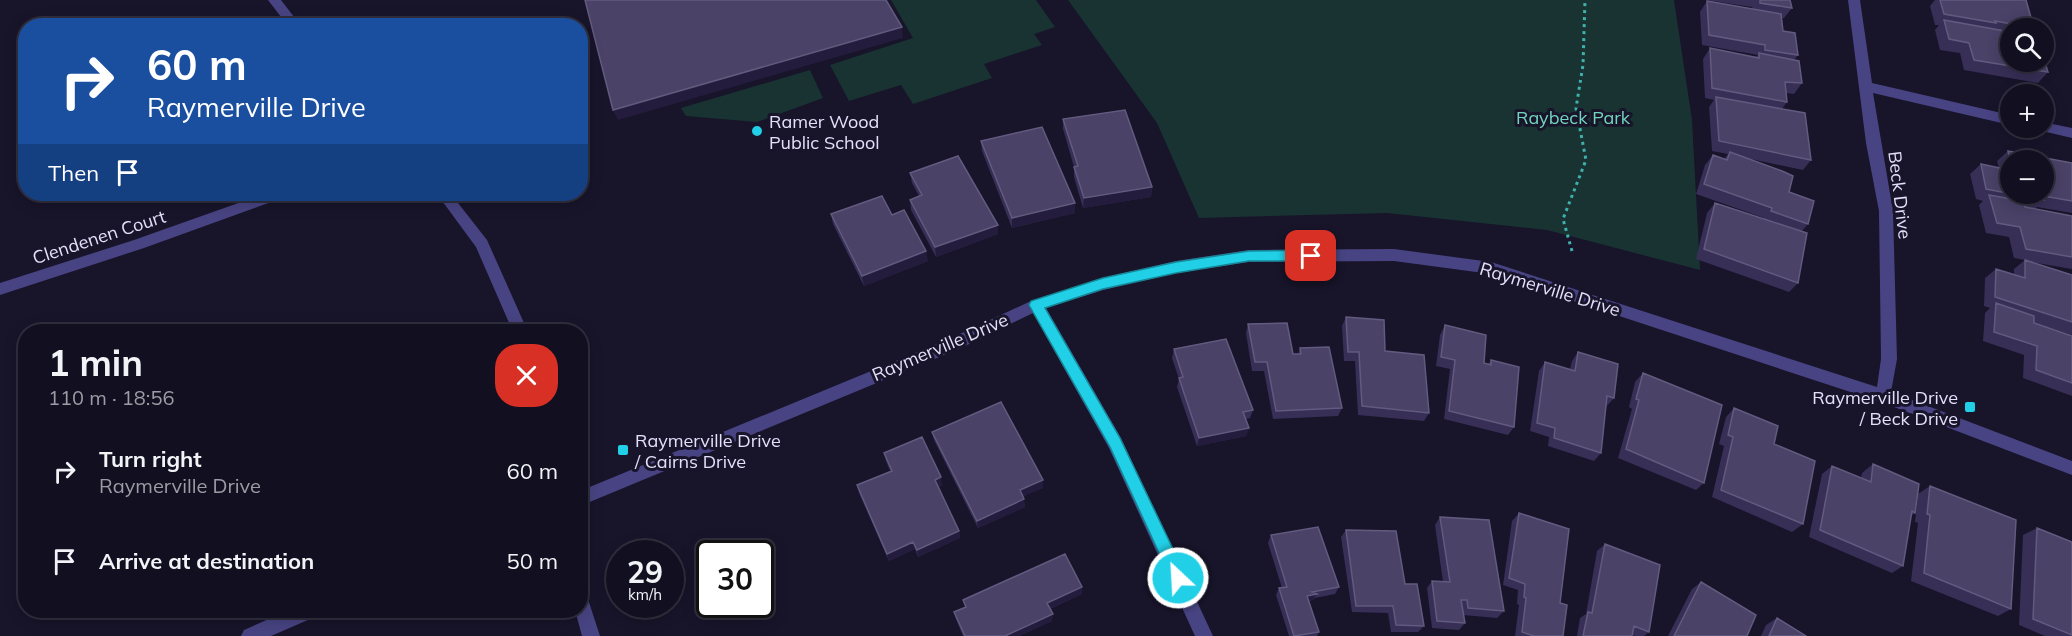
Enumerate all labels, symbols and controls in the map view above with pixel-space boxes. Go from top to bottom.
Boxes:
map controls [2000,18,2054,204]
button: search [2000,18,2054,72]
text: 60 m [147,38,247,91]
icon: right [48,42,126,120]
button: + [2000,84,2054,138]
text: Raymerville Drive [147,90,366,124]
park label: Raybeck Park [1516,106,1631,129]
place label: Ramer Wood Public School [769,110,879,154]
marker: Ramer Wood Public School [750,124,764,138]
street label: Beck Drive [1883,150,1917,240]
button: − [2000,150,2054,204]
icon: arrive [111,156,144,189]
text: Then [48,159,99,187]
street label: Clendenen Court [29,205,169,269]
pin [1285,230,1336,281]
icon: arrive [1294,239,1327,272]
street label: Raymerville Drive [1477,257,1623,321]
street label: Raymerville Drive [868,308,1012,386]
text: 1 min [48,340,143,385]
button: close [495,344,558,407]
text: 110 m · 18:56 [48,385,174,410]
place label: Raymerville Drive / Beck Drive [1812,386,1958,430]
marker: Raymerville Drive / Beck Drive [1963,400,1977,414]
place label: Raymerville Drive / Cairns Drive [634,429,781,473]
marker: Raymerville Drive / Cairns Drive [616,443,630,457]
text: Turn right [99,445,202,473]
icon: right [48,455,81,488]
text: 60 m [507,457,558,485]
text: Raymerville Drive [99,473,261,498]
speed limit sign: 30 [696,540,774,618]
icon: arrive [48,545,81,578]
position arrow [1146,546,1210,610]
text: Arrive at destination [99,547,314,575]
text: 50 m [507,547,558,575]
text: 29 [627,553,663,591]
text: km/h [628,585,662,604]

